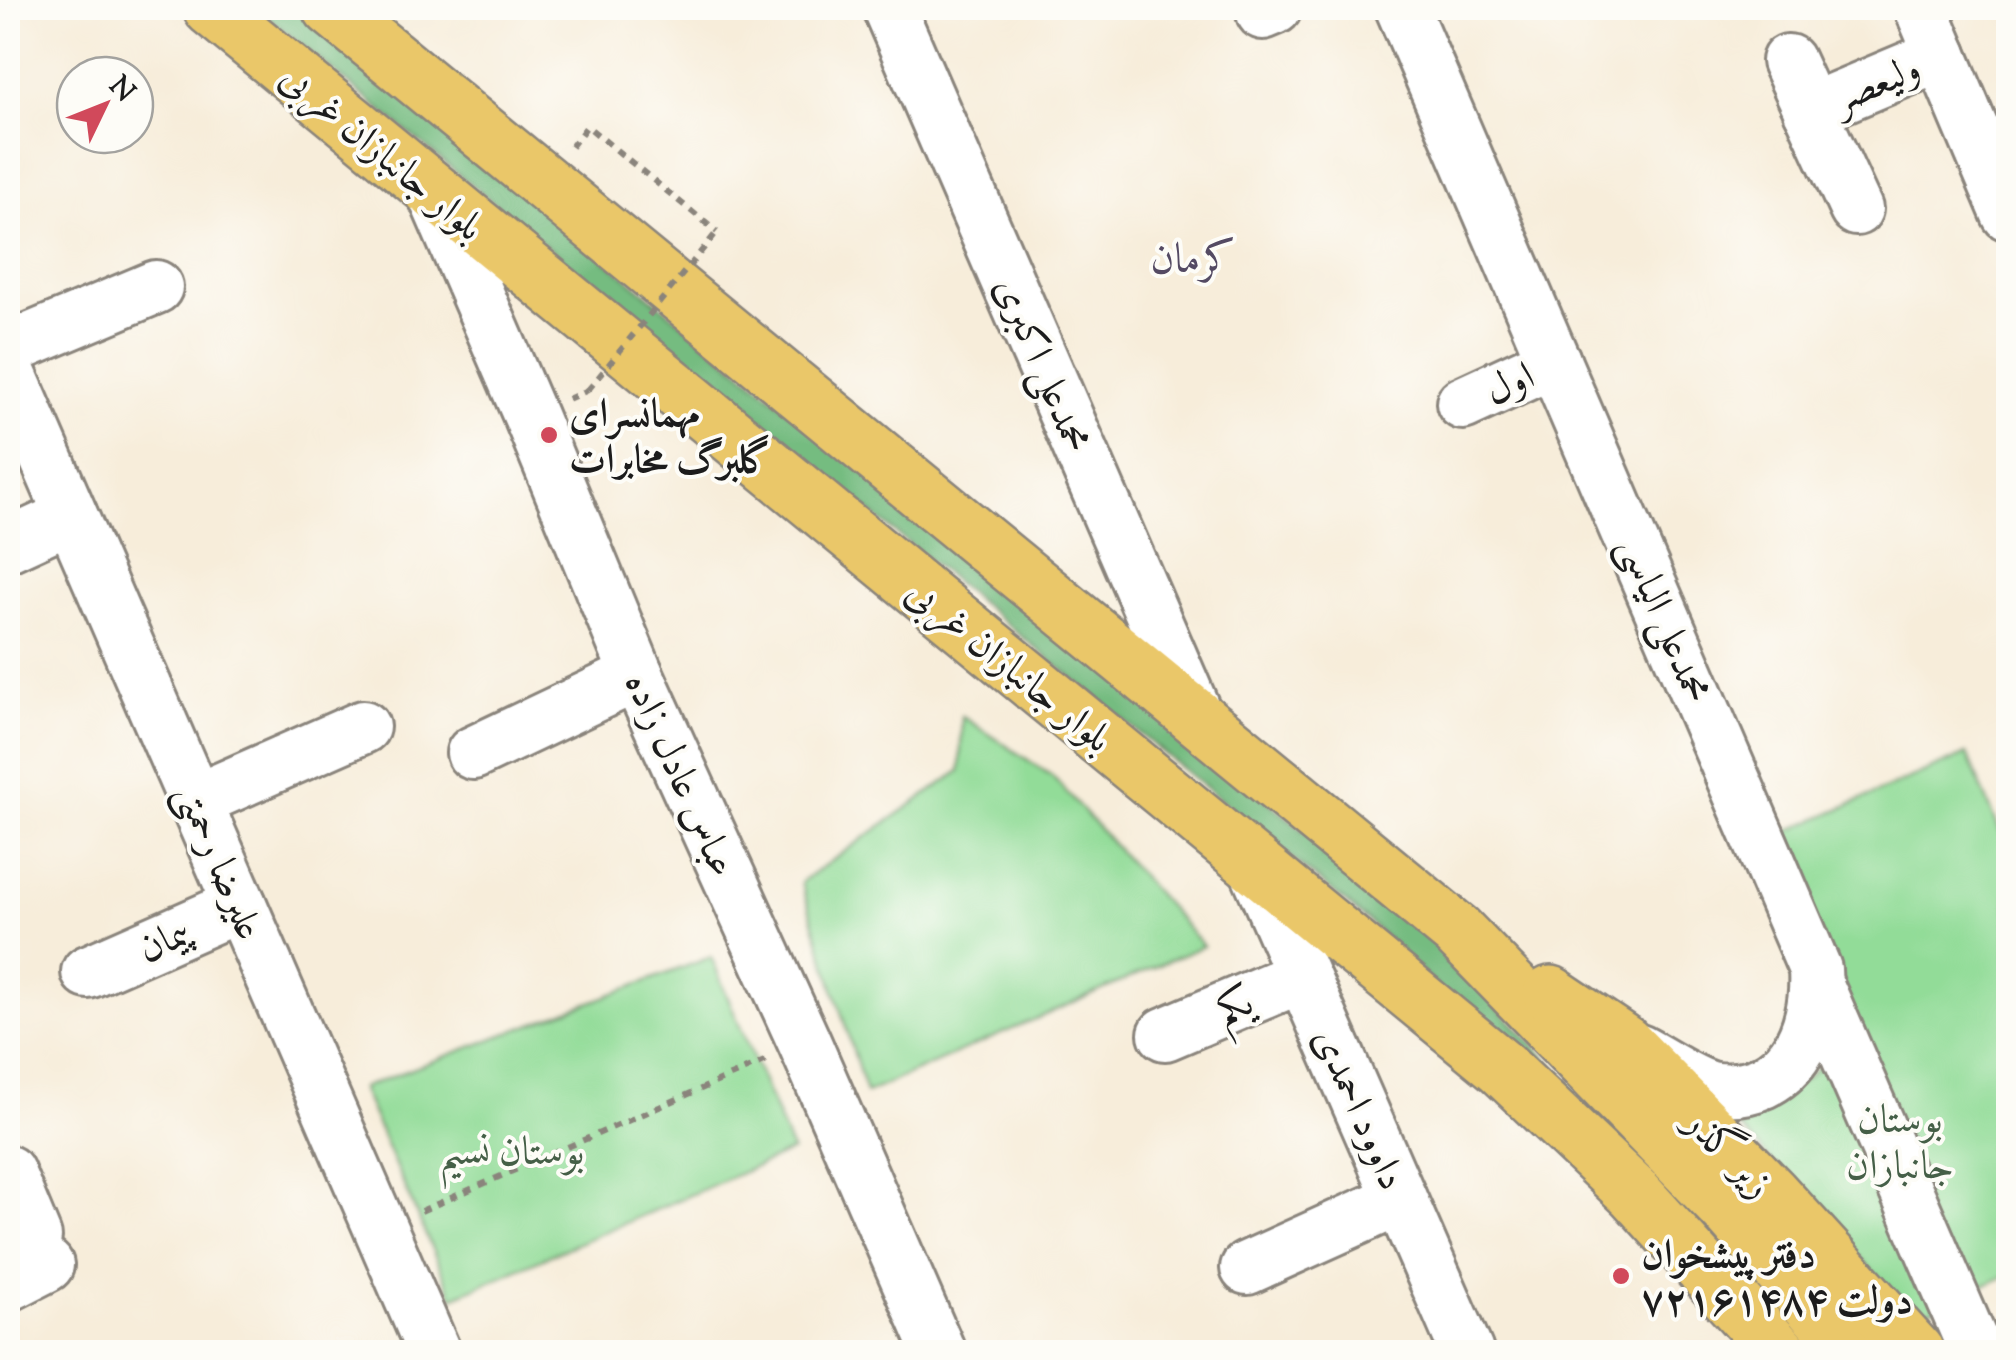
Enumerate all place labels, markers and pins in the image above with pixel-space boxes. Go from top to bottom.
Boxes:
place label: مهمانسرای گلبرگ مخابرات [569,388,771,491]
marker: مهمانسرای گلبرگ مخابرات [538,424,560,446]
place label: دفتر پیشخوان دولت ۷۲۱۶۱۴۸۴ [1641,1229,1913,1332]
marker: دفتر پیشخوان دولت ۷۲۱۶۱۴۸۴ [1610,1265,1632,1287]

